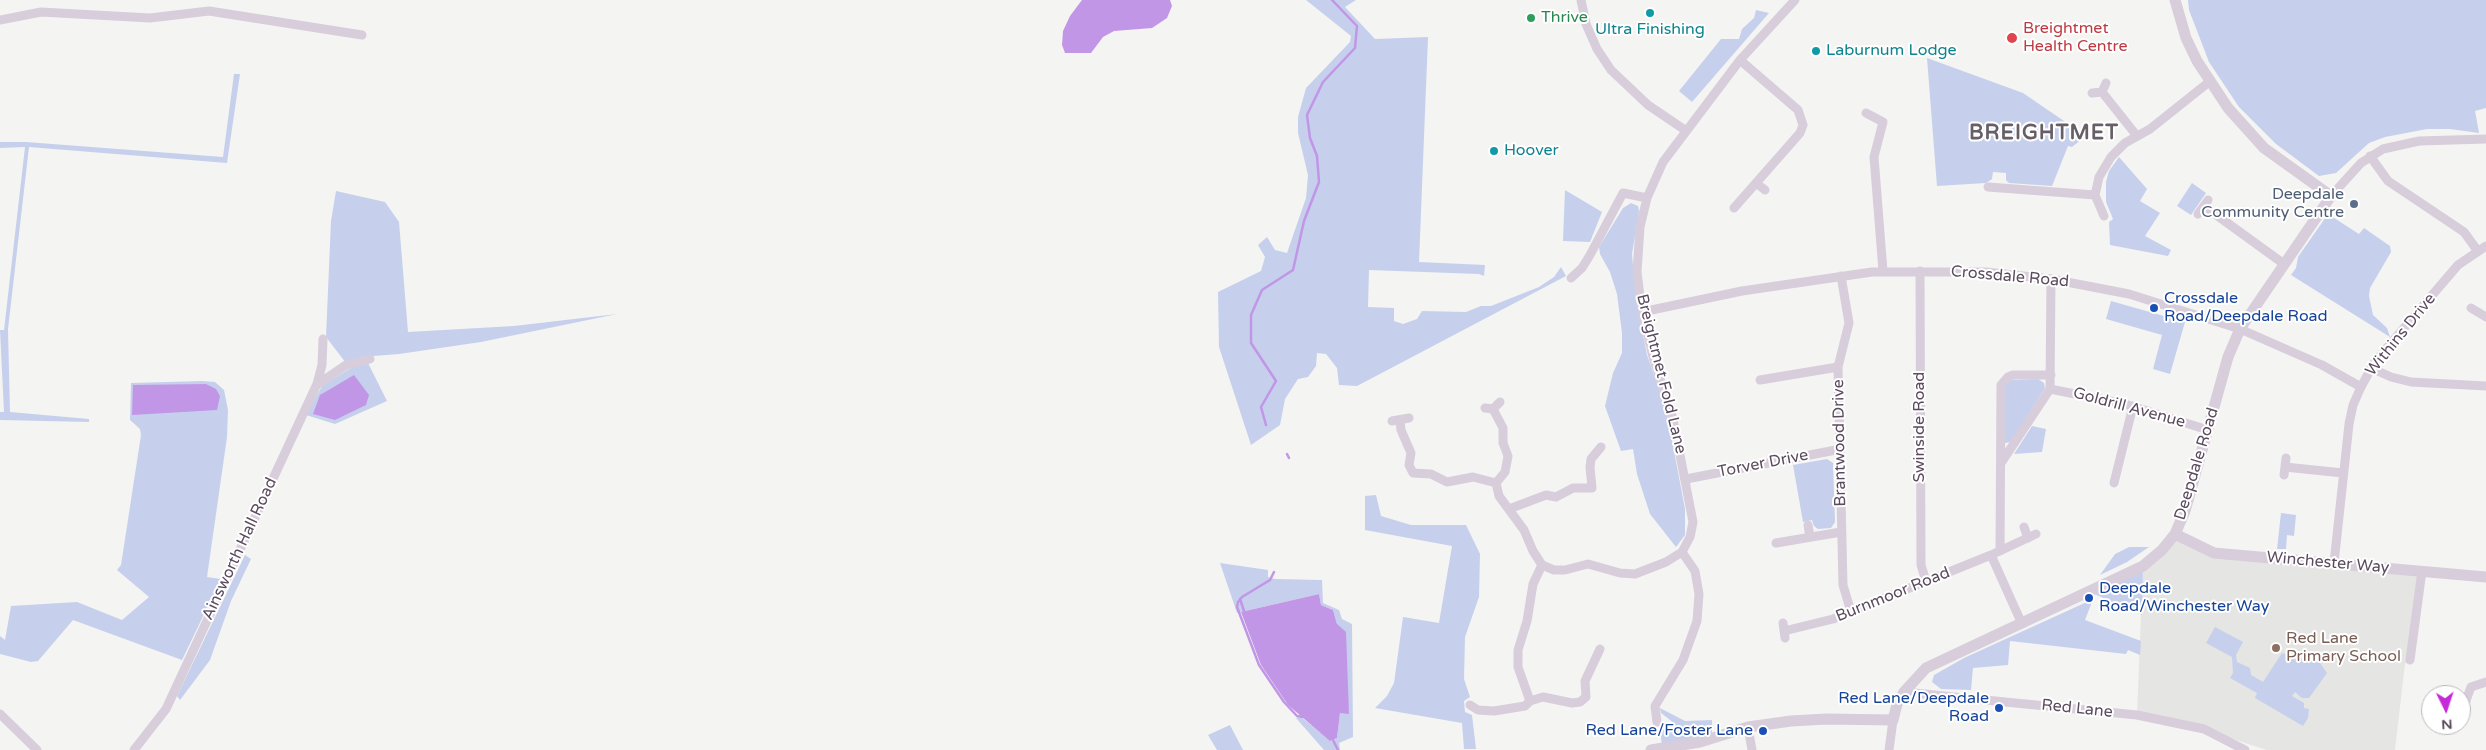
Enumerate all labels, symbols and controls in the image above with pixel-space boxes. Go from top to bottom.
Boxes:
marker: Ultra Finishing [1644,7,1656,19]
place label: Thrive [1541,8,1588,28]
marker: Thrive [1525,12,1537,24]
place label: Breightmet Health Centre [2023,19,2127,57]
place label: Ultra Finishing [1595,20,1705,40]
marker: Breightmet Health Centre [2005,31,2019,45]
place label: Laburnum Lodge [1826,41,1957,61]
marker: Laburnum Lodge [1810,45,1822,57]
district label: BREIGHTMET [1968,120,2120,146]
place label: Hoover [1504,141,1559,161]
marker: Hoover [1488,145,1500,157]
place label: Deepdale Community Centre [2201,185,2344,223]
marker: Deepdale Community Centre [2348,198,2360,210]
street label: Crossdale Road [1950,262,2070,292]
place label: Crossdale Road/Deepdale Road [2164,289,2328,327]
street label: Withins Drive [2362,290,2440,380]
street label: Breightmet Fold Lane [1632,292,1690,456]
marker: Crossdale Road/Deepdale Road [2148,302,2160,314]
street label: Swinside Road [1910,372,1930,482]
street label: Brantwood Drive [1829,379,1851,507]
street label: Goldrill Avenue [2071,384,2187,432]
street label: Deepdale Road [2171,406,2223,522]
street label: Torver Drive [1716,446,1810,482]
street label: Ainsworth Hall Road [199,475,281,623]
street label: Winchester Way [2266,548,2390,578]
street label: Burnmoor Road [1833,563,1953,627]
place label: Deepdale Road/Winchester Way [2099,579,2269,617]
marker: Deepdale Road/Winchester Way [2083,592,2095,604]
place label: Red Lane Primary School [2286,629,2401,667]
marker: Red Lane Primary School [2270,642,2282,654]
north arrow [2421,685,2471,735]
place label: Red Lane/Deepdale Road [1838,689,1989,727]
street label: Red Lane [2040,696,2114,722]
marker: Red Lane/Deepdale Road [1993,702,2005,714]
text: N [2441,716,2453,733]
place label: Red Lane/Foster Lane [1585,721,1753,741]
marker: Red Lane/Foster Lane [1757,725,1769,737]

